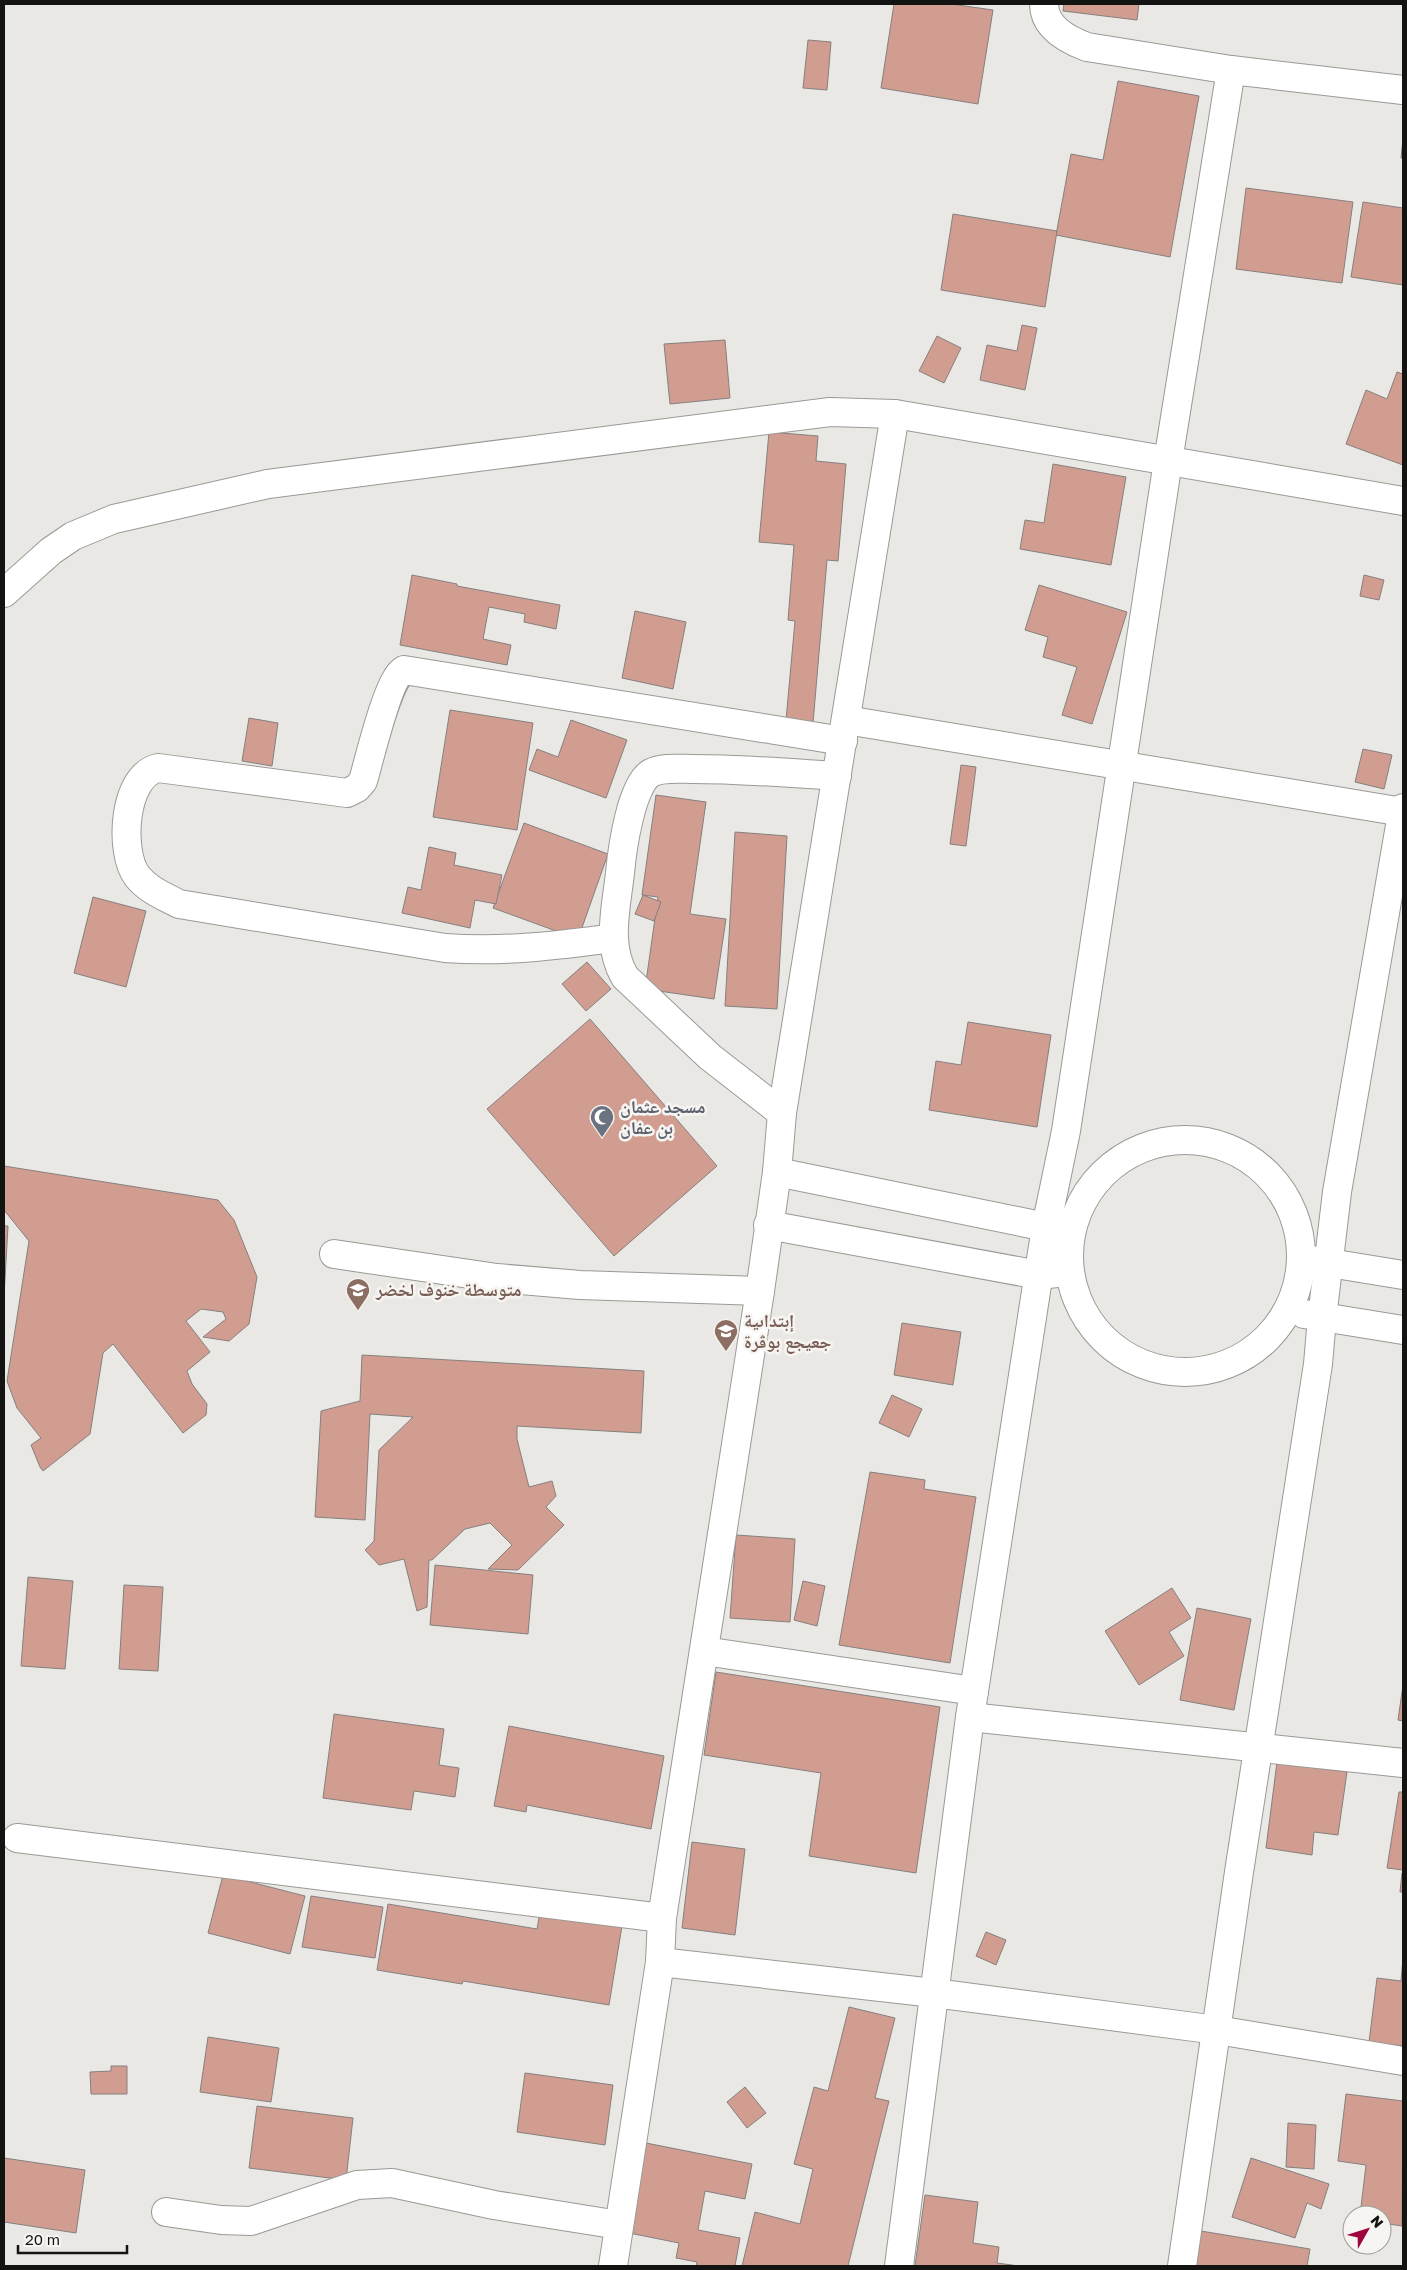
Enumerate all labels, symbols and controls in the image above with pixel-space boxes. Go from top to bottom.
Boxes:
place label: مسجد عثمان بن عفان [620,1095,705,1139]
mosque icon: مسجد عثمان بن عفان [589,1104,615,1138]
school or university icon: متوسطة خنوف لخضر [345,1277,371,1311]
place label: متوسطة خنوف لخضر [375,1278,522,1300]
place label: إبتداىية جعيجع بوڨرة [744,1309,832,1354]
school or university icon: إبتداىية جعيجع بوڨرة [713,1318,739,1352]
north arrow [1342,2205,1392,2255]
text: N [1368,2212,1387,2231]
scale bar [18,2222,126,2254]
text: 20 m [25,2230,60,2248]

